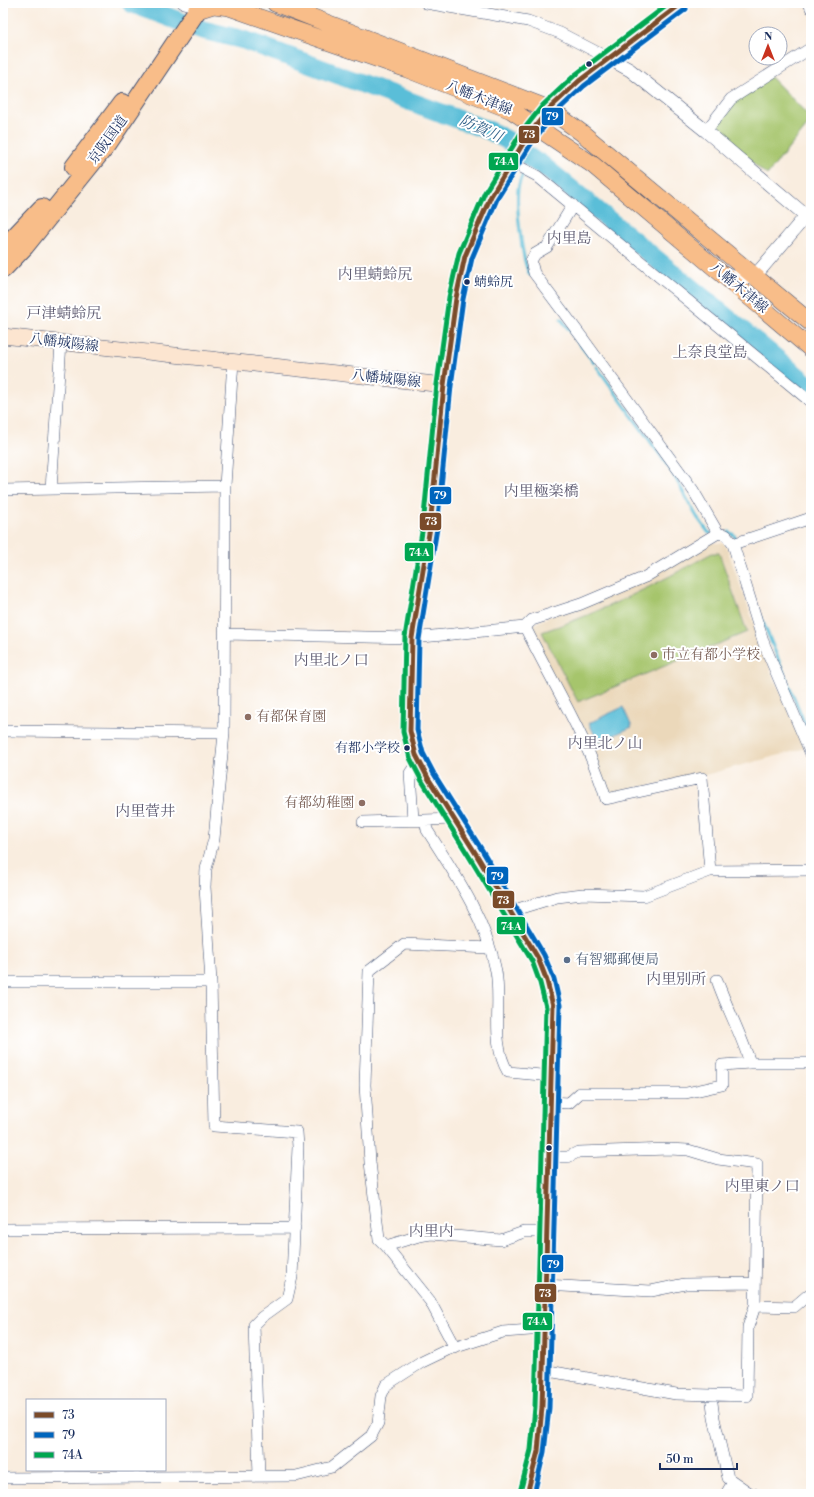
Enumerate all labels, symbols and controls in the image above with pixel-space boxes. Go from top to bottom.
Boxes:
north arrow [748,26,788,66]
text: N [764,30,773,44]
unlabelled marker [584,59,594,69]
street label: 八幡木津線 [443,77,515,119]
line badge: 79 [541,107,564,126]
text: 79 [545,110,559,124]
water label: 防賀川 [457,111,507,148]
street label: 京阪国道 [84,112,132,168]
line badge: 73 [518,125,540,144]
text: 73 [523,128,536,142]
line badge: 74A [488,152,519,171]
text: 74A [493,155,516,169]
district label: 内里島 [546,229,592,248]
street label: 八幡木津線 [706,259,772,317]
district label: 内里蜻蛉尻 [337,265,413,284]
place label: 蜻蛉尻 [474,274,513,290]
marker: 蜻蛉尻 [462,277,472,287]
district label: 戸津蜻蛉尻 [26,304,102,323]
street label: 八幡城陽線 [28,330,100,356]
district label: 上奈良堂島 [672,343,748,362]
street label: 八幡城陽線 [350,366,422,392]
district label: 内里極楽橋 [503,482,579,501]
line badge: 79 [429,486,452,505]
text: 79 [433,489,447,503]
line badge: 73 [419,512,442,531]
text: 73 [425,515,438,529]
line badge: 74A [404,542,434,562]
text: 74A [408,546,431,560]
place label: 市立有都小学校 [662,646,760,664]
marker: 市立有都小学校 [649,650,659,660]
district label: 内里北ノ口 [293,651,369,670]
place label: 有都保育園 [256,708,326,726]
marker: 有都保育園 [243,712,253,722]
district label: 内里北ノ山 [567,734,643,753]
place label: 有都小学校 [335,740,400,756]
marker: 有都小学校 [402,743,412,753]
place label: 有都幼稚園 [284,794,354,812]
marker: 有都幼稚園 [357,798,367,808]
district label: 内里菅井 [115,802,175,821]
line badge: 79 [486,866,509,885]
text: 79 [490,870,504,884]
line badge: 73 [492,890,515,909]
text: 73 [497,894,510,908]
line badge: 74A [496,916,526,935]
text: 74A [500,920,523,934]
place label: 有智郷郵便局 [575,951,659,969]
marker: 有智郷郵便局 [562,955,572,965]
district label: 内里別所 [646,970,706,989]
unlabelled marker [544,1143,554,1153]
district label: 内里東ノ口 [724,1177,800,1196]
district label: 内里内 [408,1222,454,1241]
line badge: 79 [541,1254,564,1273]
text: 79 [546,1258,560,1272]
line badge: 73 [534,1283,557,1303]
text: 73 [539,1287,552,1301]
line badge: 74A [522,1312,553,1331]
text: 74A [526,1315,549,1329]
legend [26,1399,166,1471]
text: 73 [62,1408,75,1423]
text: 79 [62,1428,75,1443]
scale bar [660,1445,737,1471]
text: 74A [62,1448,84,1463]
text: 50 m [666,1452,694,1467]

